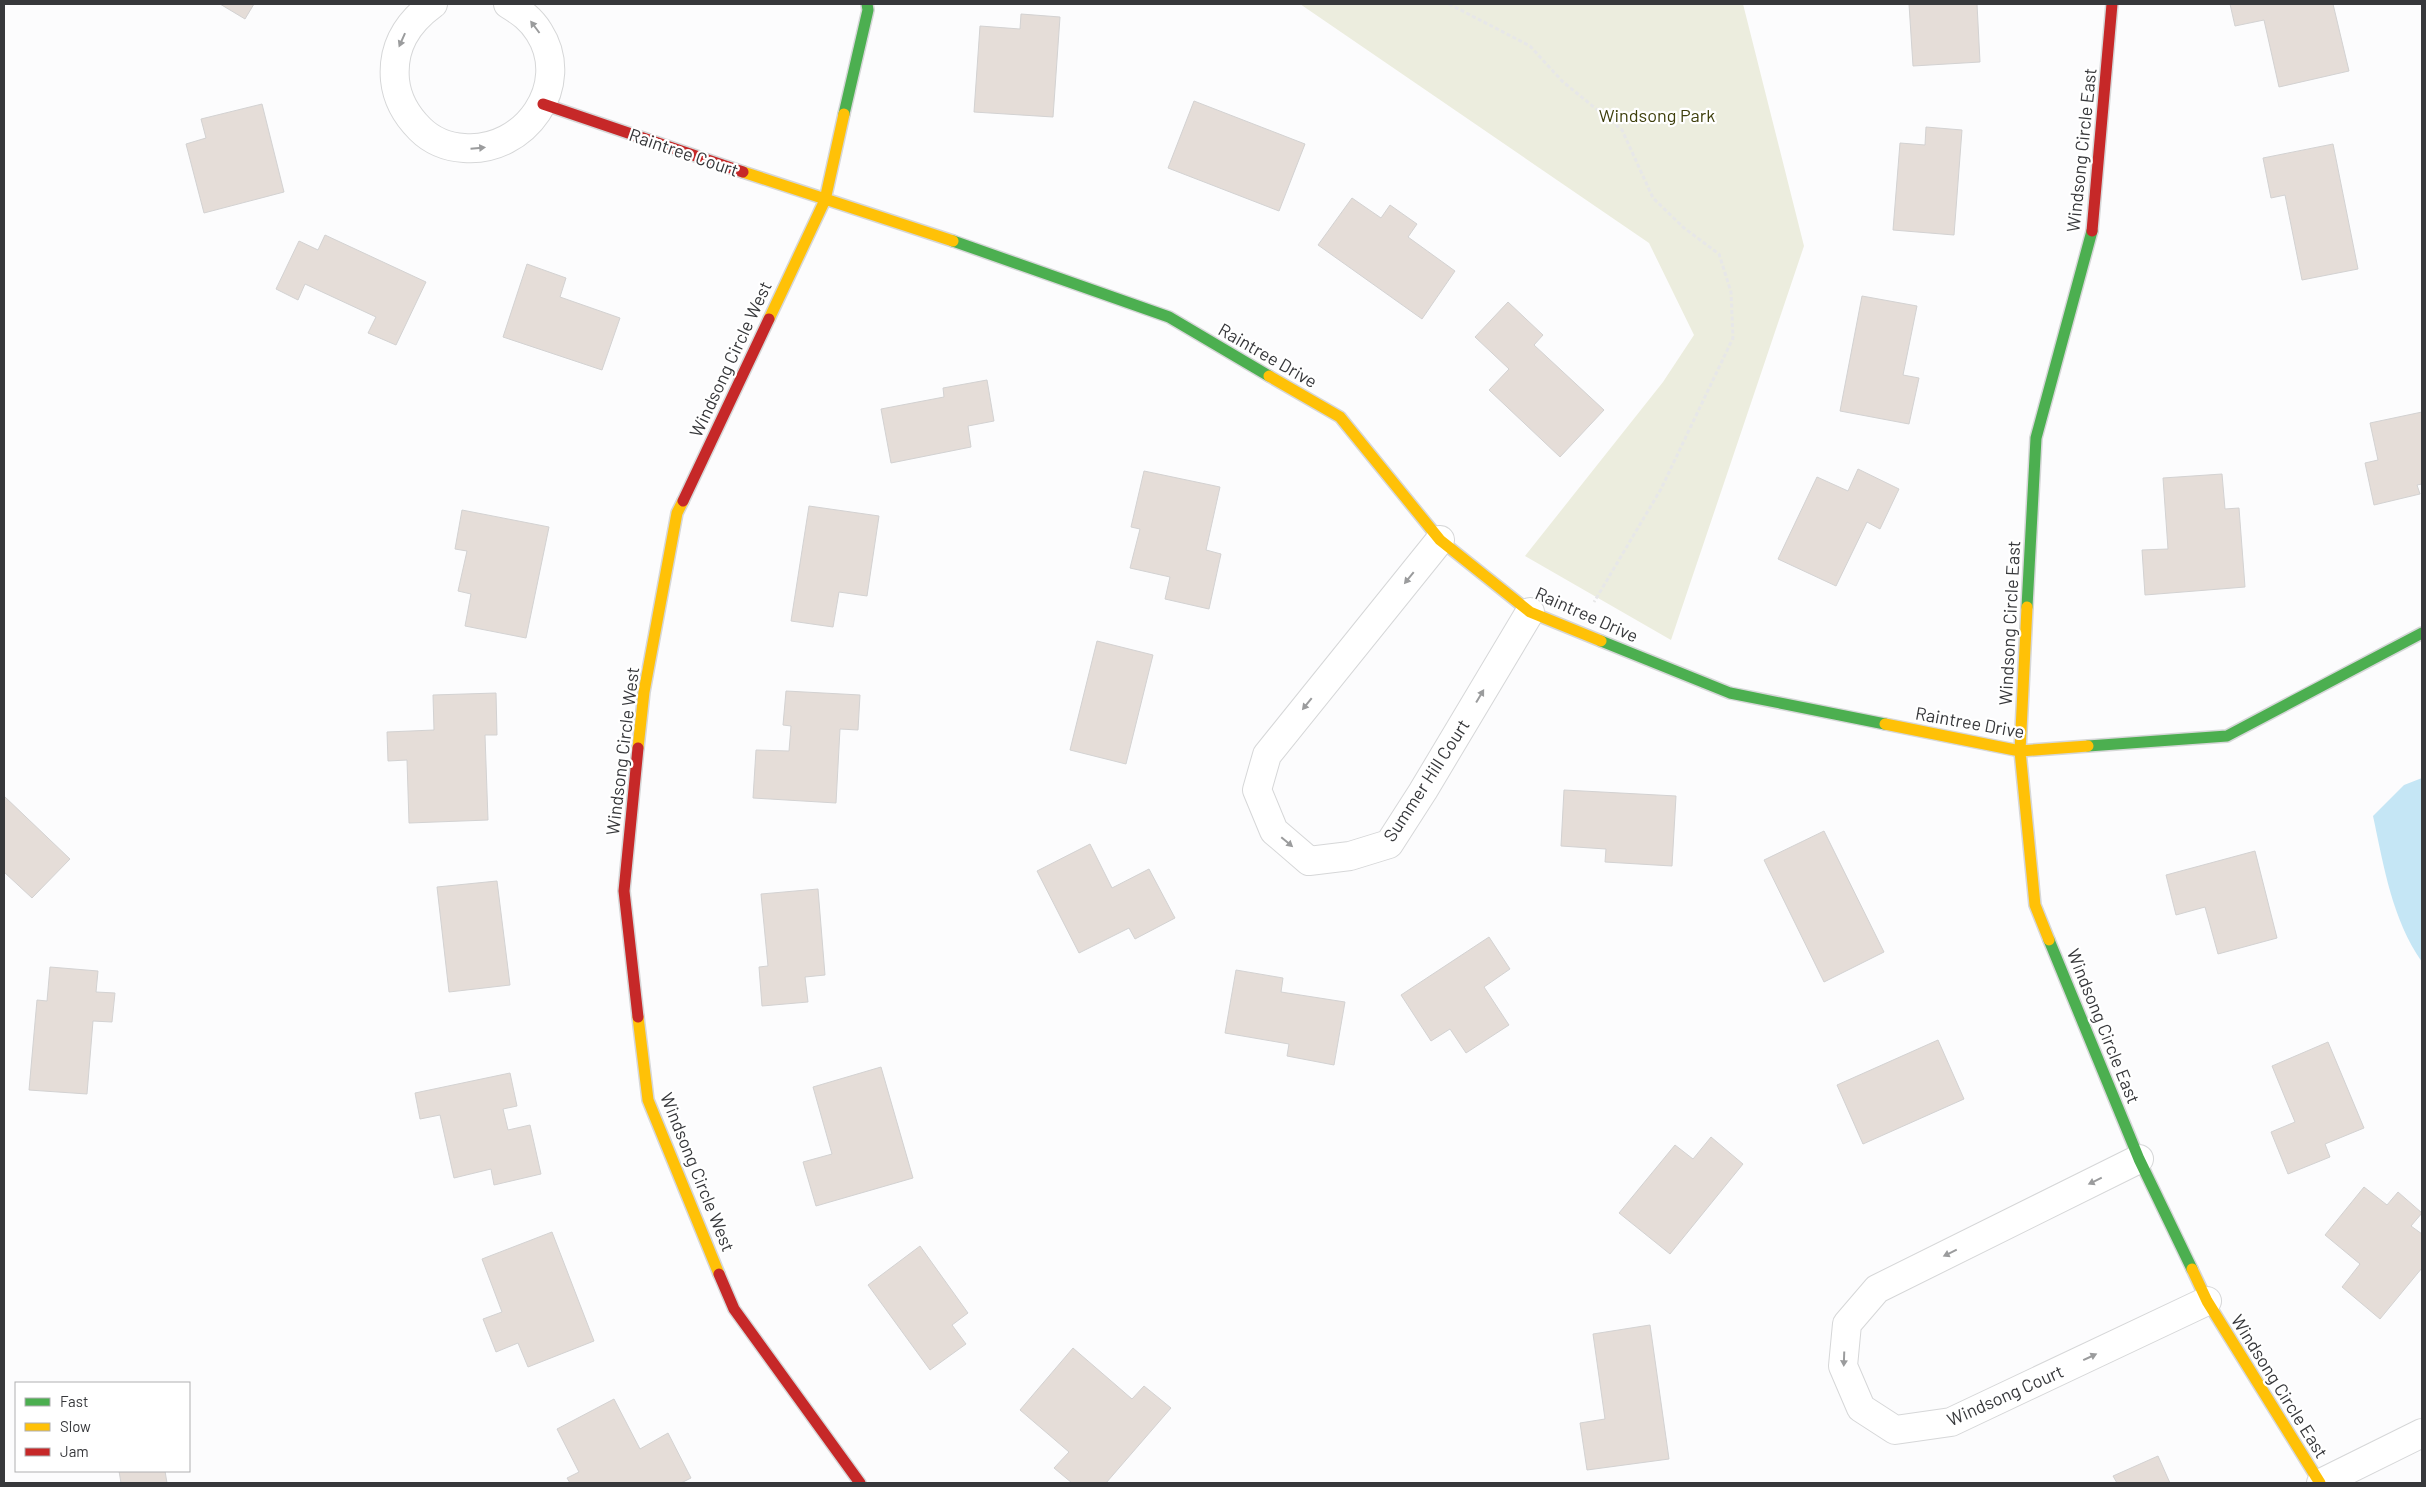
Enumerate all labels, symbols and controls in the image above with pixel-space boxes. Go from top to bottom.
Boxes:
one-way arrow [530,20,540,34]
one-way arrow [397,32,406,47]
street label: Windsong Circle East [2061,67,2101,233]
park label: Windsong Park [1599,104,1715,126]
street label: Raintree Court [627,123,741,181]
one-way arrow [471,143,487,151]
street label: Windsong Circle West [684,278,776,440]
street label: Raintree Drive [1215,318,1321,392]
street label: Windsong Circle East [1994,540,2024,706]
one-way arrow [1404,571,1415,584]
street label: Raintree Drive [1532,581,1642,647]
street label: Windsong Circle West [601,666,643,836]
one-way arrow [1475,690,1484,703]
one-way arrow [1302,697,1313,710]
street label: Raintree Drive [1914,702,2026,742]
street label: Summer Hill Court [1378,715,1474,845]
one-way arrow [1280,836,1293,847]
street label: Windsong Circle East [2063,945,2145,1107]
street label: Windsong Circle West [656,1089,740,1255]
one-way arrow [2088,1176,2103,1185]
one-way arrow [1943,1249,1957,1257]
street label: Windsong Circle East [2227,1310,2333,1462]
one-way arrow [1840,1351,1848,1367]
one-way arrow [2082,1352,2097,1361]
street label: Windsong Court [1943,1360,2067,1430]
legend [15,1382,190,1472]
text: Fast [60,1392,88,1410]
text: Slow [60,1417,91,1435]
text: Jam [60,1442,89,1460]

